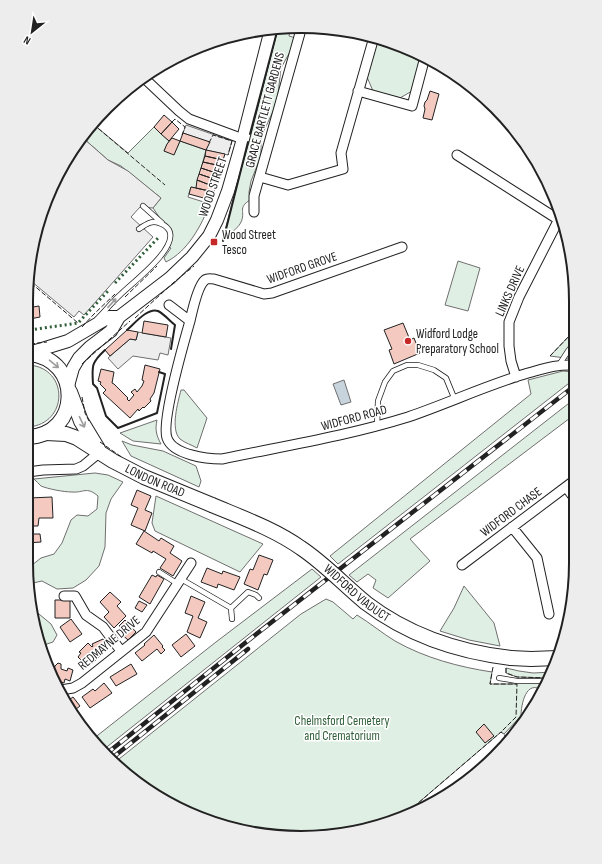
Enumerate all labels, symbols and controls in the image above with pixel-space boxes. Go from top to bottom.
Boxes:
north arrow [12,12,52,52]
text: N [21,33,33,47]
street label: GRACE BARTLETT GARDENS [242,50,288,169]
street label: WOOD STREET [195,155,231,219]
place label: Wood Street Tesco [222,227,276,258]
marker: Wood Street Tesco [209,237,219,247]
street label: WIDFORD GROVE [265,249,339,287]
street label: LINKS DRIVE [492,263,528,319]
one-way arrow [107,298,116,308]
place label: Widford Lodge Preparatory School [416,326,499,357]
marker: Widford Lodge Preparatory School [403,336,413,346]
one-way arrow [49,360,59,369]
street label: WIDFORD ROAD [319,402,389,434]
one-way arrow [79,416,86,428]
street label: LONDON ROAD [122,461,187,501]
street label: WIDFORD CHASE [477,484,545,540]
street label: WIDFORD VIADUCT [320,561,393,625]
street label: REDMAYNE DRIVE [75,612,143,674]
park label: Chelmsford Cemetery and Crematorium [294,713,390,744]

